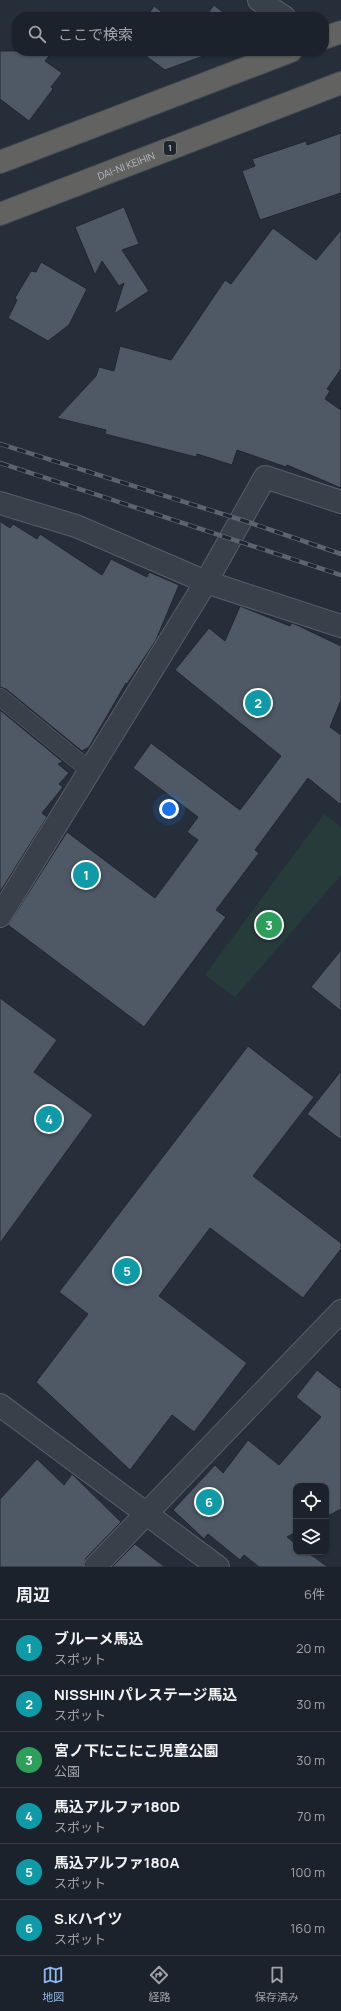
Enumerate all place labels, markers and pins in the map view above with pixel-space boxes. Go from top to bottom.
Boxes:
pin: 2 [245,688,271,718]
pin: 1 [73,860,99,890]
pin: 3 [256,910,282,940]
pin: 4 [36,1104,62,1134]
pin: 5 [114,1256,140,1286]
pin: 6 [196,1487,222,1517]

